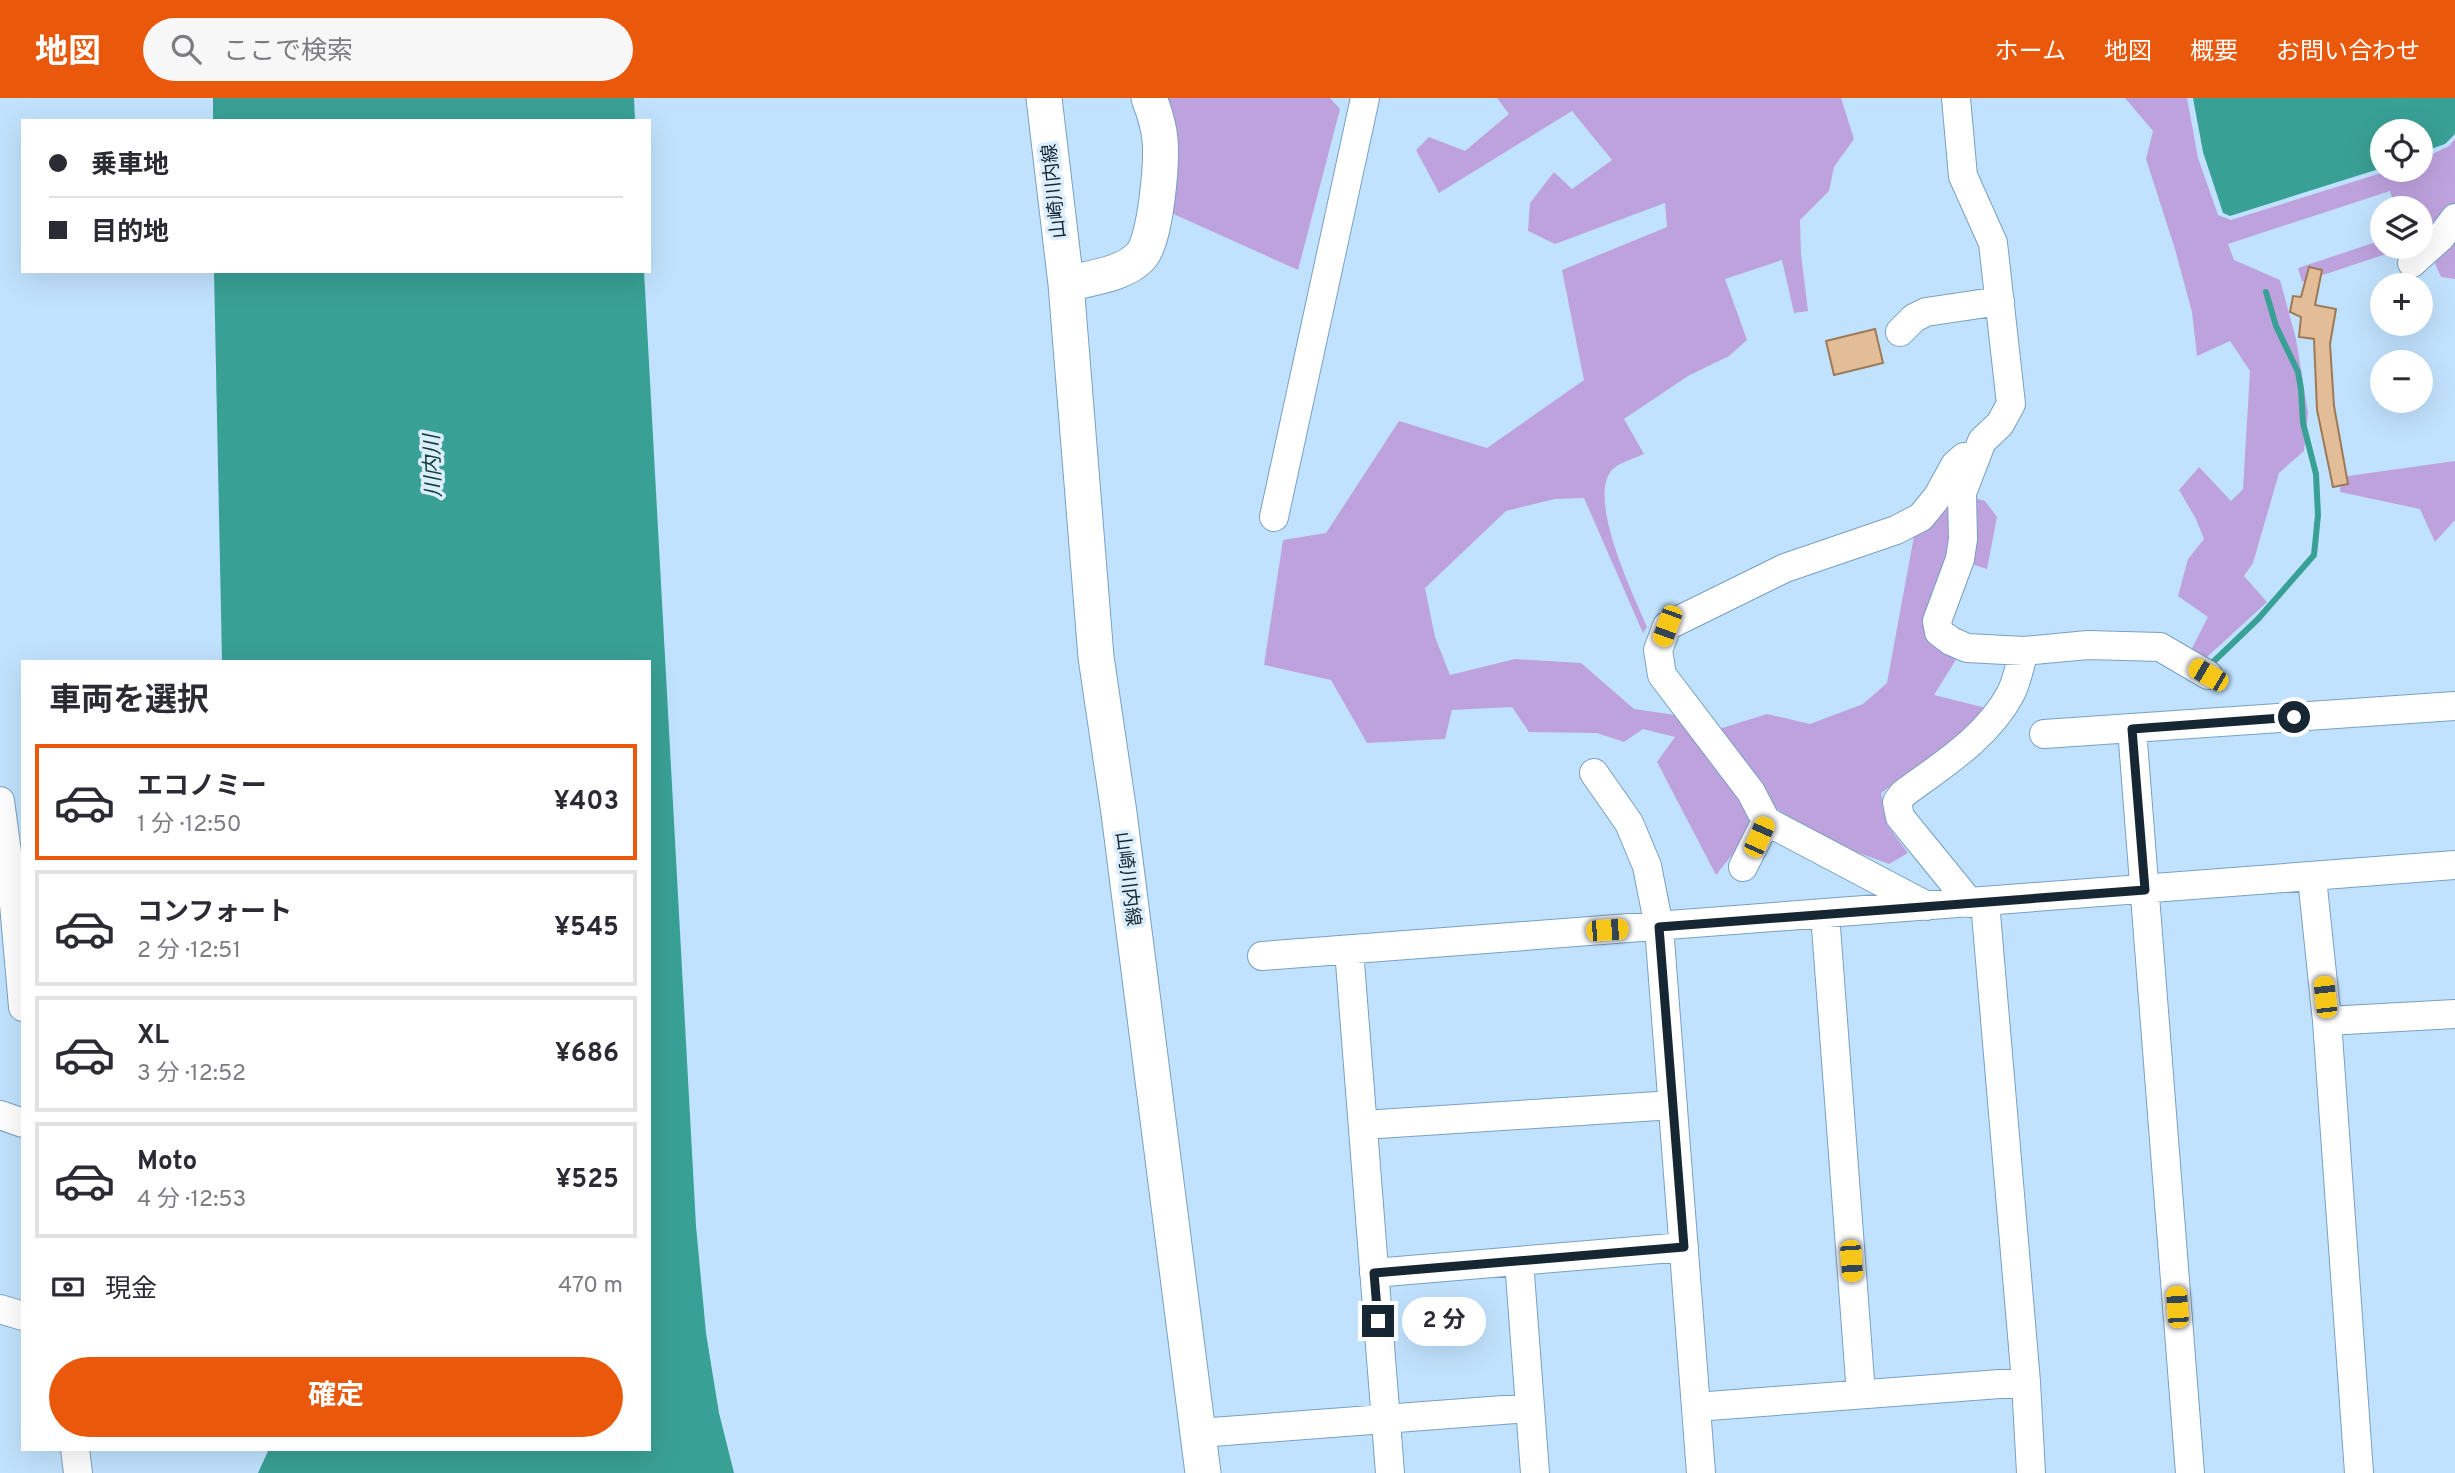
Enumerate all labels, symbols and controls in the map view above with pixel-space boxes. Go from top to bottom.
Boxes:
search box [143,18,633,81]
icon: search [167,30,205,68]
text: 地図 [35,33,101,75]
text: ここで検索 [223,36,353,69]
text: ホーム [1995,38,2066,68]
text: 地図 [2104,38,2152,68]
text: 概要 [2190,38,2238,68]
text: お問い合わせ [2276,38,2420,68]
map controls [2370,119,2433,413]
button: locate [2370,119,2433,182]
street label: 山崎川内線 [1038,142,1072,240]
text: 乗車地 [91,150,169,183]
button: layers [2370,196,2433,259]
text: 目的地 [91,217,169,250]
button: + [2370,273,2433,336]
button: − [2370,350,2433,413]
water label: 川内川 [419,432,449,498]
car [1650,603,1685,649]
car [2185,655,2232,695]
text: 車両を選択 [49,682,209,722]
route start [2278,701,2310,733]
icon: car [53,771,116,834]
text: エコノミー [137,771,267,804]
text: ¥403 [554,786,619,819]
text: 1 分 · 12:50 [137,811,242,840]
car [1741,814,1778,860]
street label: 山崎川内線 [1109,830,1145,928]
icon: car [53,897,116,960]
text: コンフォート [137,897,292,930]
text: ¥545 [554,912,619,945]
car [1586,918,1629,942]
text: 2 分 · 12:51 [137,937,241,966]
car [2313,975,2338,1019]
text: XL [137,1020,169,1053]
icon: car [53,1023,116,1086]
text: ¥686 [555,1038,619,1071]
text: 3 分 · 12:52 [137,1060,246,1089]
text: Moto [137,1146,197,1179]
icon: car [53,1149,116,1212]
text: ¥525 [556,1164,619,1197]
text: 4 分 · 12:53 [137,1186,246,1215]
car [1840,1239,1863,1283]
icon: cash [49,1268,87,1306]
text: 470 m [558,1272,623,1301]
text: 現金 [105,1274,157,1307]
car [2166,1285,2189,1329]
callout: 2 分 [1402,1296,1486,1346]
route end [1362,1305,1394,1337]
text: 2 分 [1423,1307,1465,1336]
button: 確定 [49,1357,623,1437]

